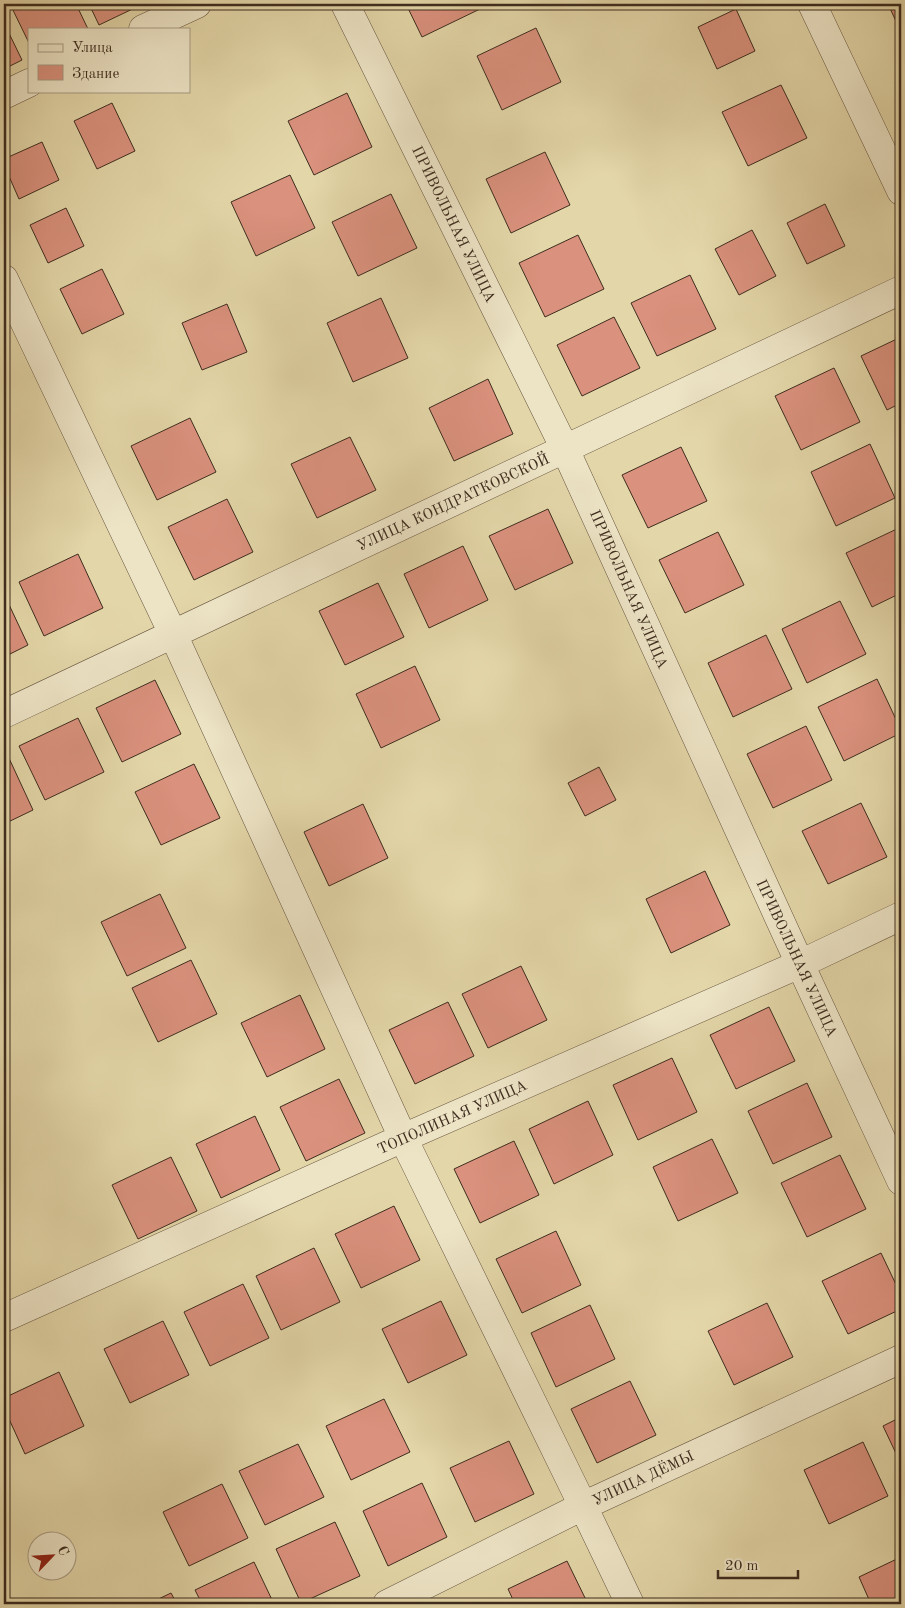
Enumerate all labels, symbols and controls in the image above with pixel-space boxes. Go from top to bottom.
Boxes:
legend [28,28,190,92]
text: Улица [72,41,113,56]
text: Здание [72,67,119,82]
street label: ПРИВОЛЬНАЯ УЛИЦА [408,144,497,306]
street label: УЛИЦА КОНДРАТКОВСКОЙ [353,449,552,555]
street label: ПРИВОЛЬНАЯ УЛИЦА [586,508,670,672]
street label: ПРИВОЛЬНАЯ УЛИЦА [752,878,839,1040]
street label: ТОПОЛИНАЯ УЛИЦА [376,1078,530,1158]
street label: УЛИЦА ДЁМЫ [589,1447,697,1509]
north arrow [28,1530,78,1580]
text: С [55,1544,71,1558]
scale bar [718,1548,798,1580]
text: 20 m [725,1559,759,1574]

